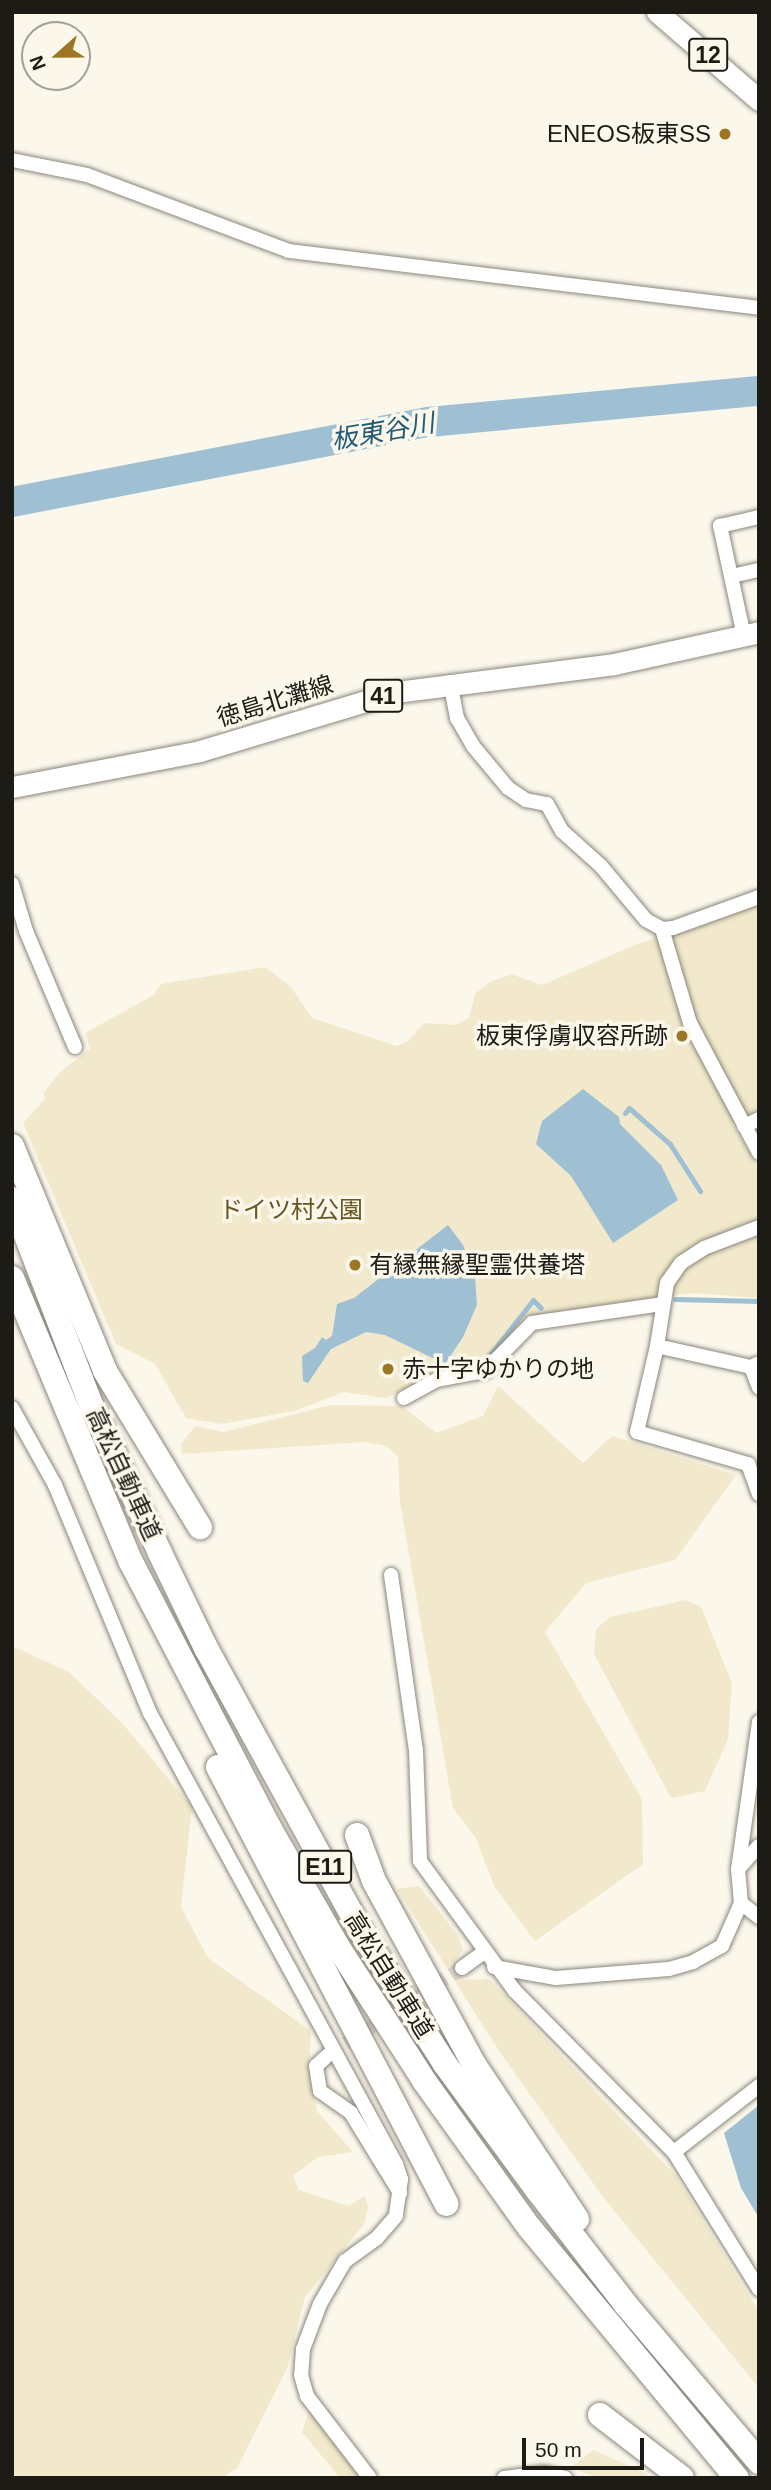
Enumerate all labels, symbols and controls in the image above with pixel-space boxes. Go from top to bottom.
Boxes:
north arrow [21,21,91,91]
road number: 12 [687,36,729,74]
text: N [26,53,50,73]
place label: ENEOS板東SS [547,120,711,148]
marker: ENEOS板東SS [717,126,733,142]
water label: 板東谷川 [329,408,437,456]
street label: 徳島北灘線 [213,670,337,732]
road number: 41 [362,676,404,716]
place label: 板東俘虜収容所跡 [476,1022,668,1050]
marker: 板東俘虜収容所跡 [674,1028,690,1044]
park label: ドイツ村公園 [219,1196,363,1224]
place label: 有縁無縁聖霊供養塔 [369,1251,585,1279]
marker: 有縁無縁聖霊供養塔 [347,1257,363,1273]
place label: 赤十字ゆかりの地 [402,1355,594,1383]
marker: 赤十字ゆかりの地 [380,1361,396,1377]
street label: 高松自動車道 [81,1403,167,1545]
road number: E11 [297,1848,353,1886]
street label: 高松自動車道 [339,1906,439,2044]
scale bar [526,2424,648,2468]
text: 50 m [535,2438,582,2461]

